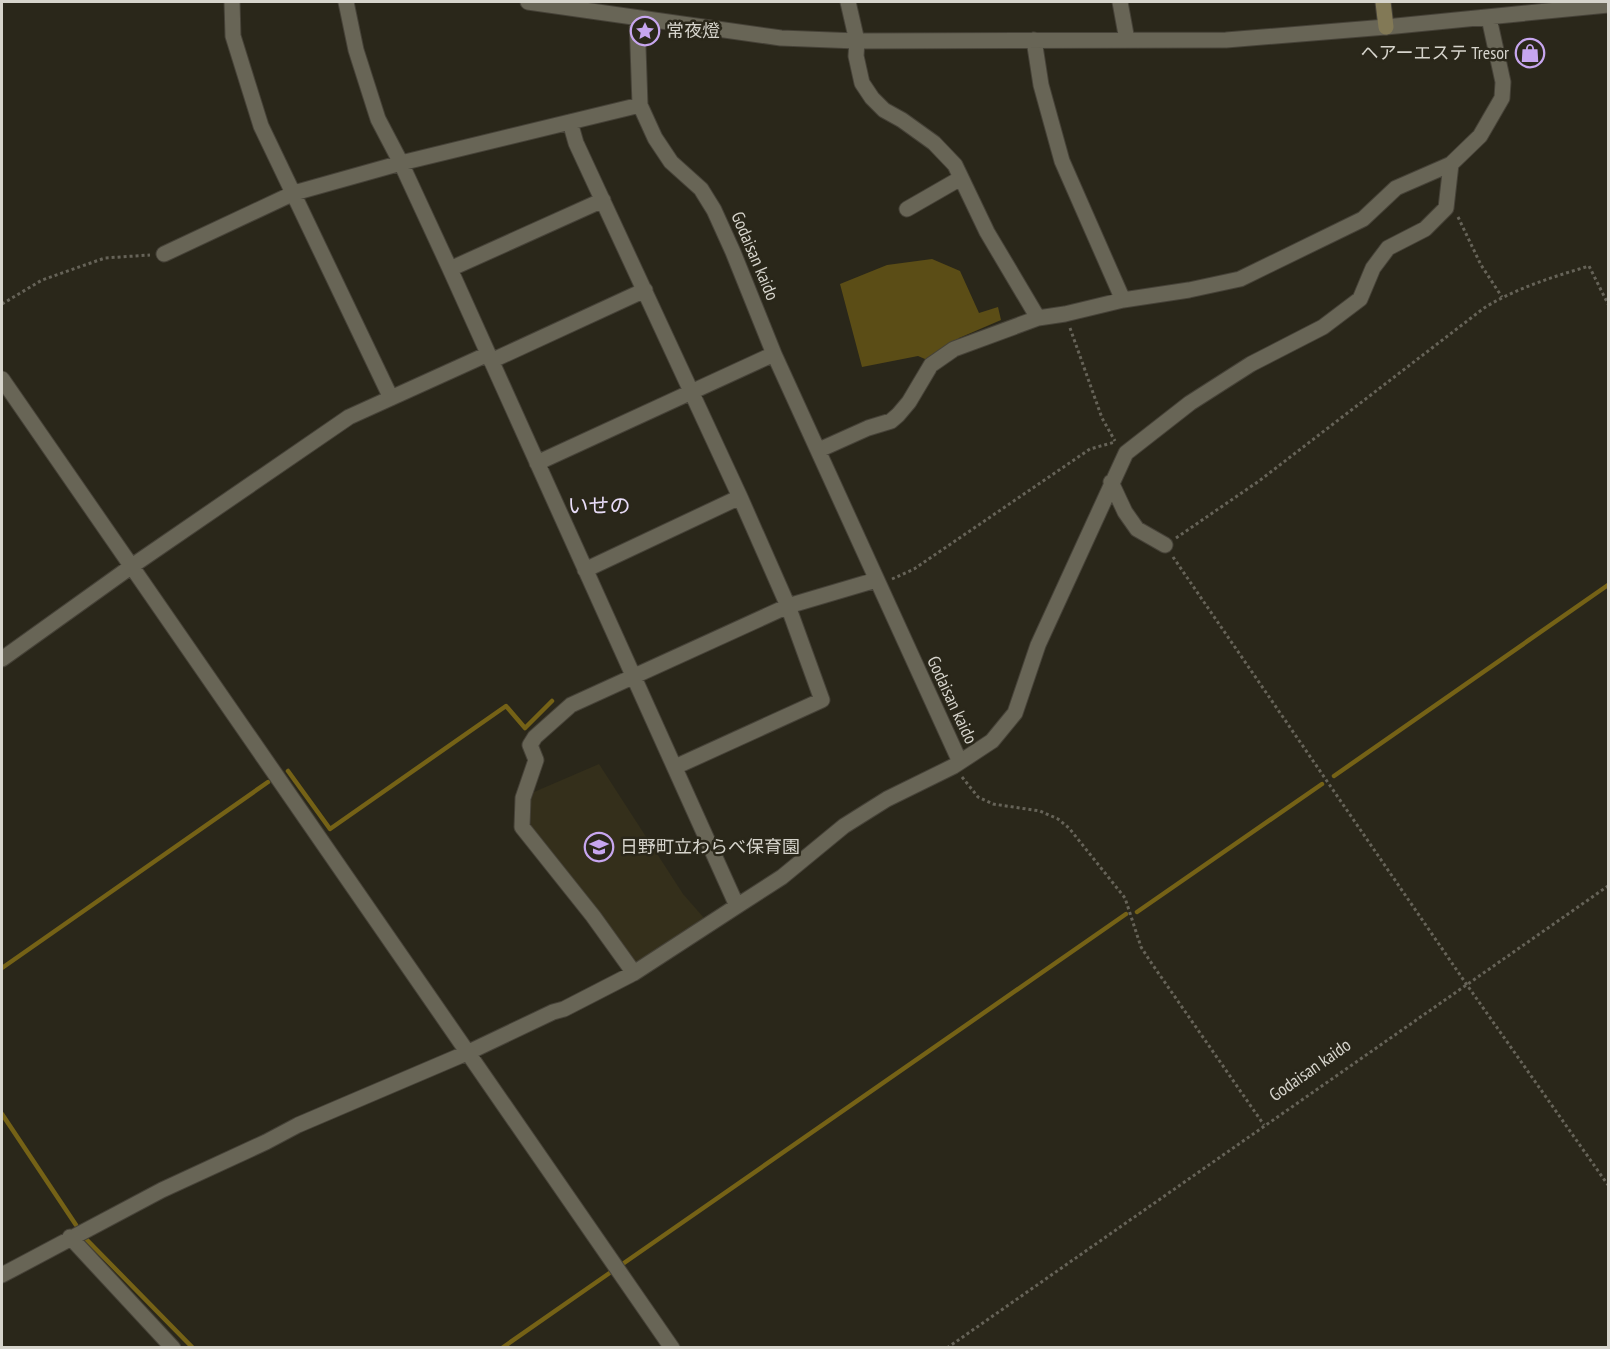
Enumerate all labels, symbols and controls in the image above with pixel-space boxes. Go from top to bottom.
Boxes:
place icon: 常夜燈 [629,15,661,47]
place label: 常夜燈 [666,19,720,42]
shop icon: ヘアーエステ Tresor [1514,37,1546,69]
place label: ヘアーエステ Tresor [1361,41,1509,64]
street label: Godaisan kaido [726,208,785,304]
district label: いせの [568,492,631,519]
street label: Godaisan kaido [922,652,983,748]
school or university icon: 日野町立わらべ保育園 [583,831,615,863]
place label: 日野町立わらべ保育園 [620,835,800,858]
street label: Godaisan kaido [1265,1033,1355,1106]

